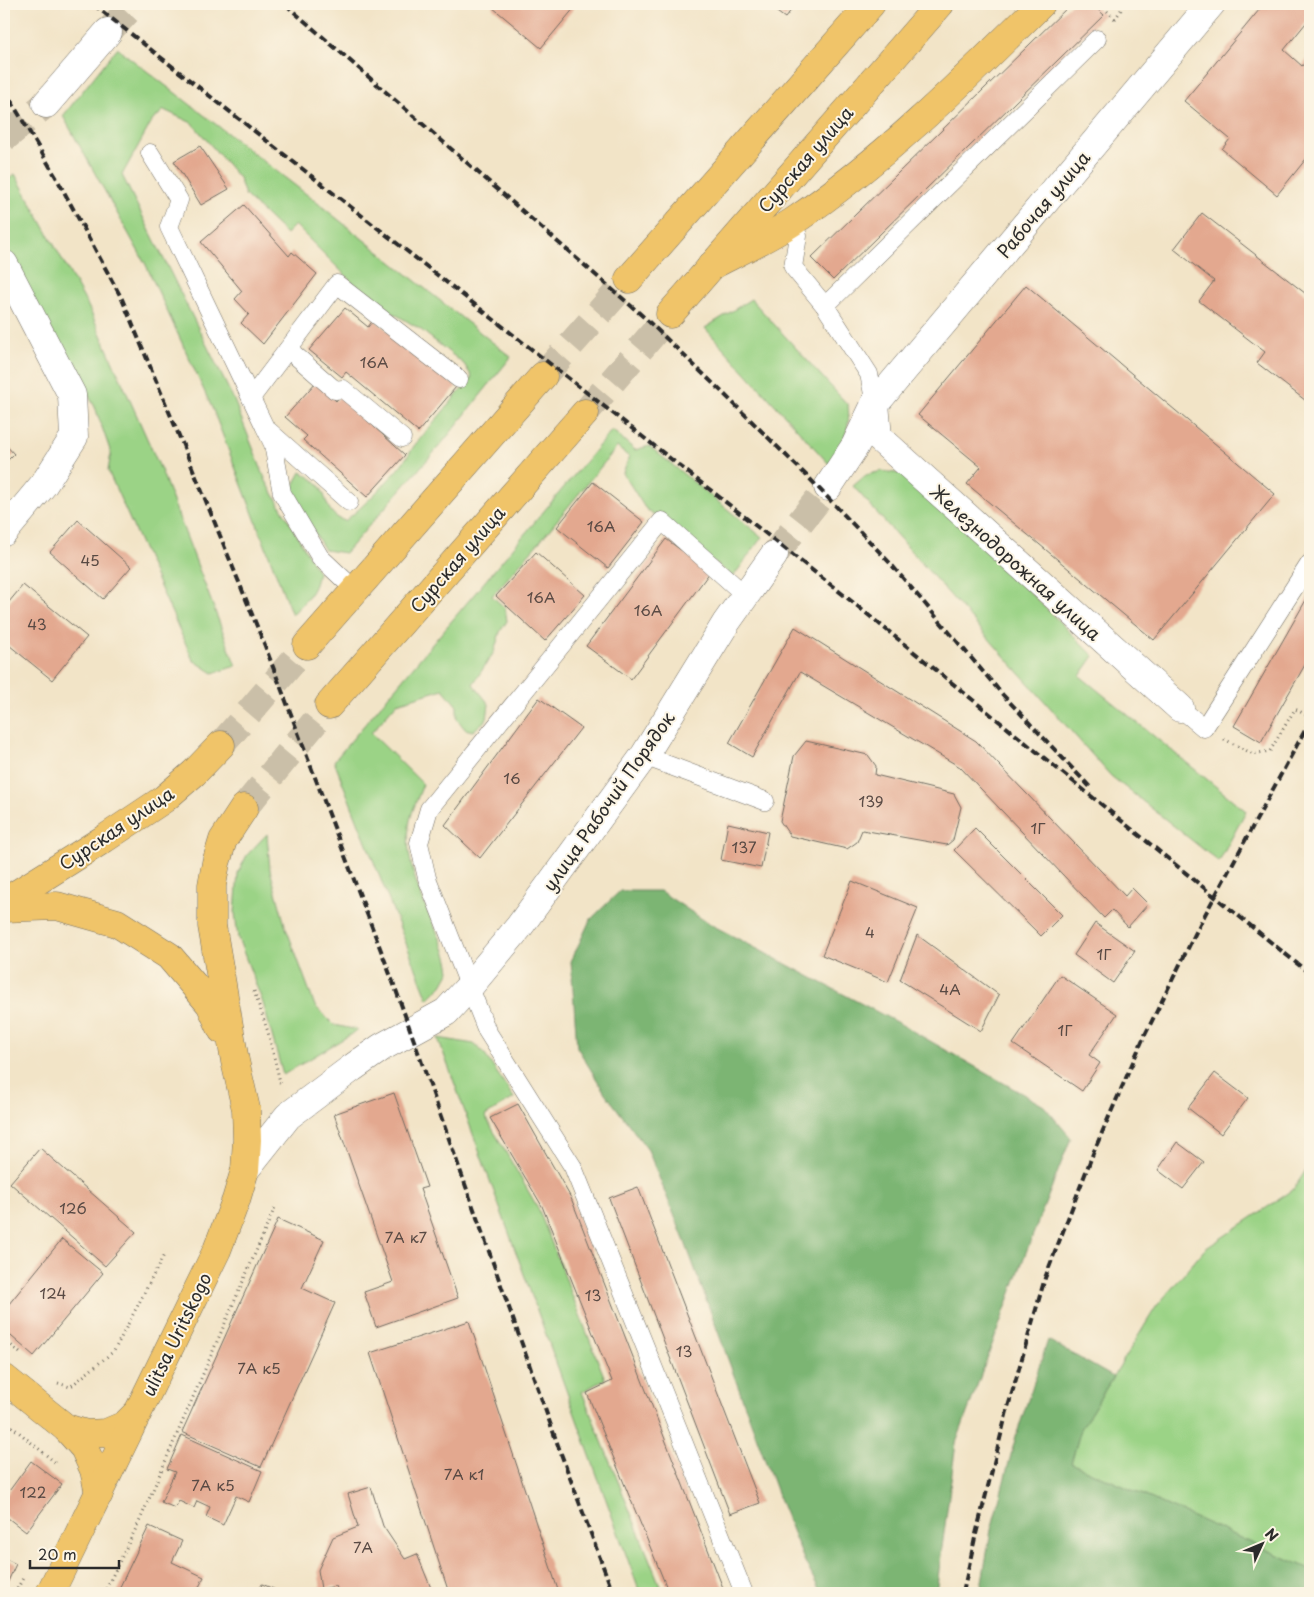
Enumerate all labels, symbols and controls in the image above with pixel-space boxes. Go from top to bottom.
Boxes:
street label: Сурская улица [751,99,859,218]
street label: Рабочая улица [990,144,1096,263]
house number: 16А [360,350,388,373]
street label: Железнодорожная улица [924,478,1108,647]
street label: Сурская улица [403,499,511,618]
house number: 16А [587,514,615,537]
house number: 45 [80,548,100,571]
house number: 16А [527,585,555,608]
house number: 16А [634,598,662,621]
house number: 43 [27,612,47,635]
street label: улица Рабочий Порядок [536,705,681,896]
house number: 16 [503,766,521,789]
street label: Сурская улица [53,779,180,877]
house number: 139 [858,789,884,812]
house number: 1Г [1031,816,1046,839]
house number: 137 [732,835,757,858]
house number: 4 [865,920,875,943]
house number: 1Г [1097,942,1112,965]
house number: 4А [939,977,961,1000]
house number: 1Г [1058,1018,1073,1041]
house number: 126 [59,1196,87,1219]
house number: 7А к7 [385,1225,428,1248]
street label: ulitsa Uritskogo [134,1268,218,1400]
house number: 124 [40,1281,67,1304]
house number: 13 [585,1283,601,1306]
house number: 13 [676,1339,692,1362]
house number: 7А к5 [237,1356,281,1379]
house number: 7А к1 [444,1462,484,1485]
house number: 7А к5 [191,1473,235,1496]
house number: 122 [20,1480,46,1503]
north arrow [1236,1520,1286,1570]
text: N [1260,1523,1283,1546]
house number: 7А [353,1535,373,1558]
scale bar [30,1537,119,1569]
text: 20 m [38,1542,77,1565]

